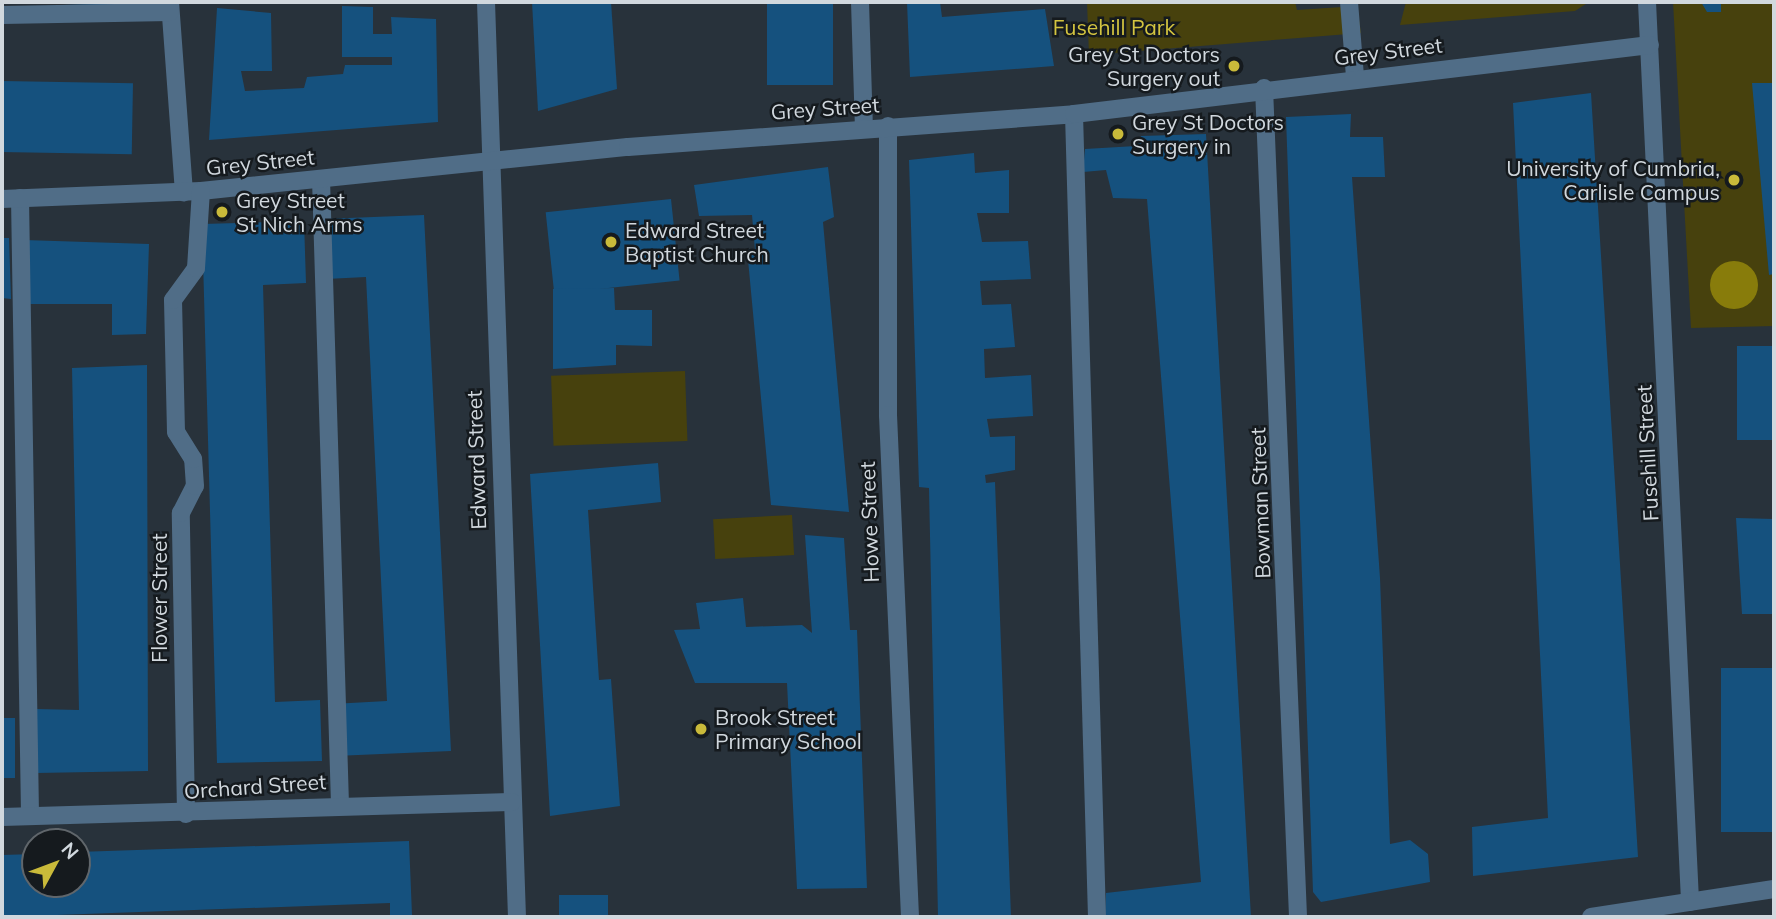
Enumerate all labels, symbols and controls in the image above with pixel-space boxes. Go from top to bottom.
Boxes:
park label: Fusehill Park [1053,14,1175,40]
street label: Grey Street [1332,32,1444,70]
place label: Grey St Doctors Surgery out [1068,41,1220,91]
marker: Grey St Doctors Surgery out [1226,58,1242,74]
street label: Grey Street [770,92,880,124]
place label: Grey St Doctors Surgery in [1132,109,1284,159]
marker: Grey St Doctors Surgery in [1110,126,1126,142]
street label: Grey Street [205,144,315,180]
place label: University of Cumbria, Carlisle Campus [1506,155,1720,205]
marker: University of Cumbria, Carlisle Campus [1726,172,1742,188]
place label: Grey Street St Nich Arms [236,187,363,237]
marker: Grey Street St Nich Arms [214,204,230,220]
place label: Edward Street Baptist Church [625,217,769,267]
marker: Edward Street Baptist Church [603,234,619,250]
street label: Fusehill Street [1631,384,1663,522]
street label: Edward Street [461,390,491,530]
street label: Bowman Street [1245,427,1275,579]
street label: Howe Street [854,461,884,583]
street label: Flower Street [146,533,172,663]
place label: Brook Street Primary School [715,704,862,754]
marker: Brook Street Primary School [693,721,709,737]
street label: Orchard Street [183,768,327,804]
north arrow [21,828,91,898]
text: N [57,837,84,864]

